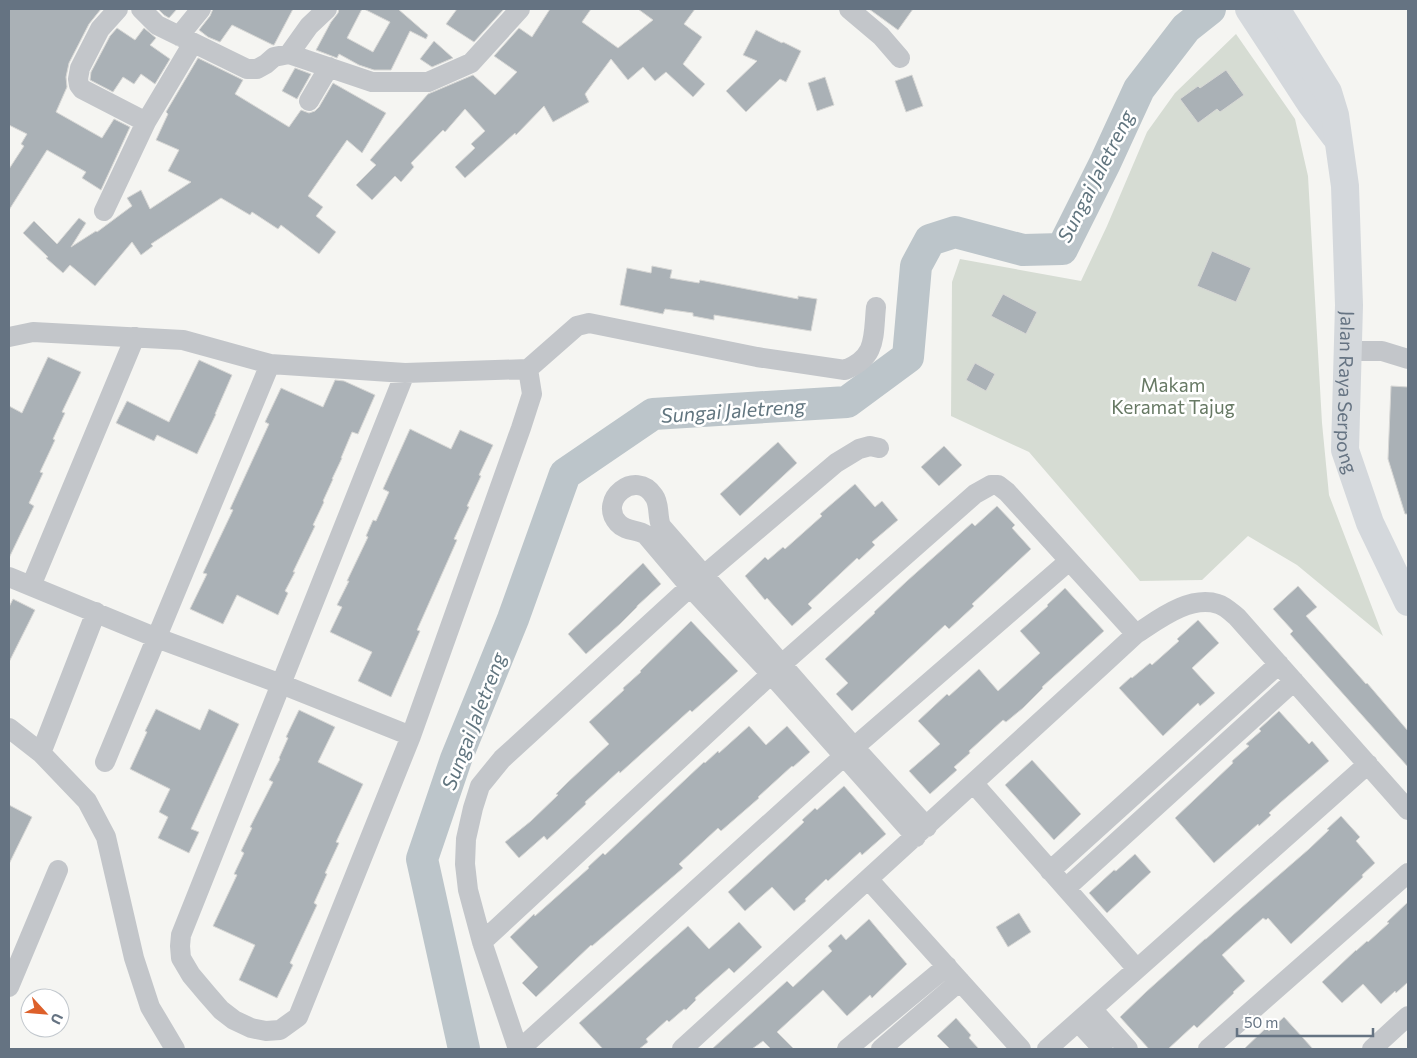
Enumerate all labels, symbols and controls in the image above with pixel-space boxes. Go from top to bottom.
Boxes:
water label: Sungai Jaletreng [1051,105,1139,246]
street label: Jalan Raya Serpong [1333,310,1364,476]
park label: Makam Keramat Tajug [1111,373,1235,418]
water label: Sungai Jaletreng [660,393,807,427]
water label: Sungai Jaletreng [436,648,511,793]
north arrow [20,988,70,1038]
scale bar [1237,1006,1373,1038]
text: U [47,1011,67,1027]
text: 50 m [1244,1013,1278,1031]

